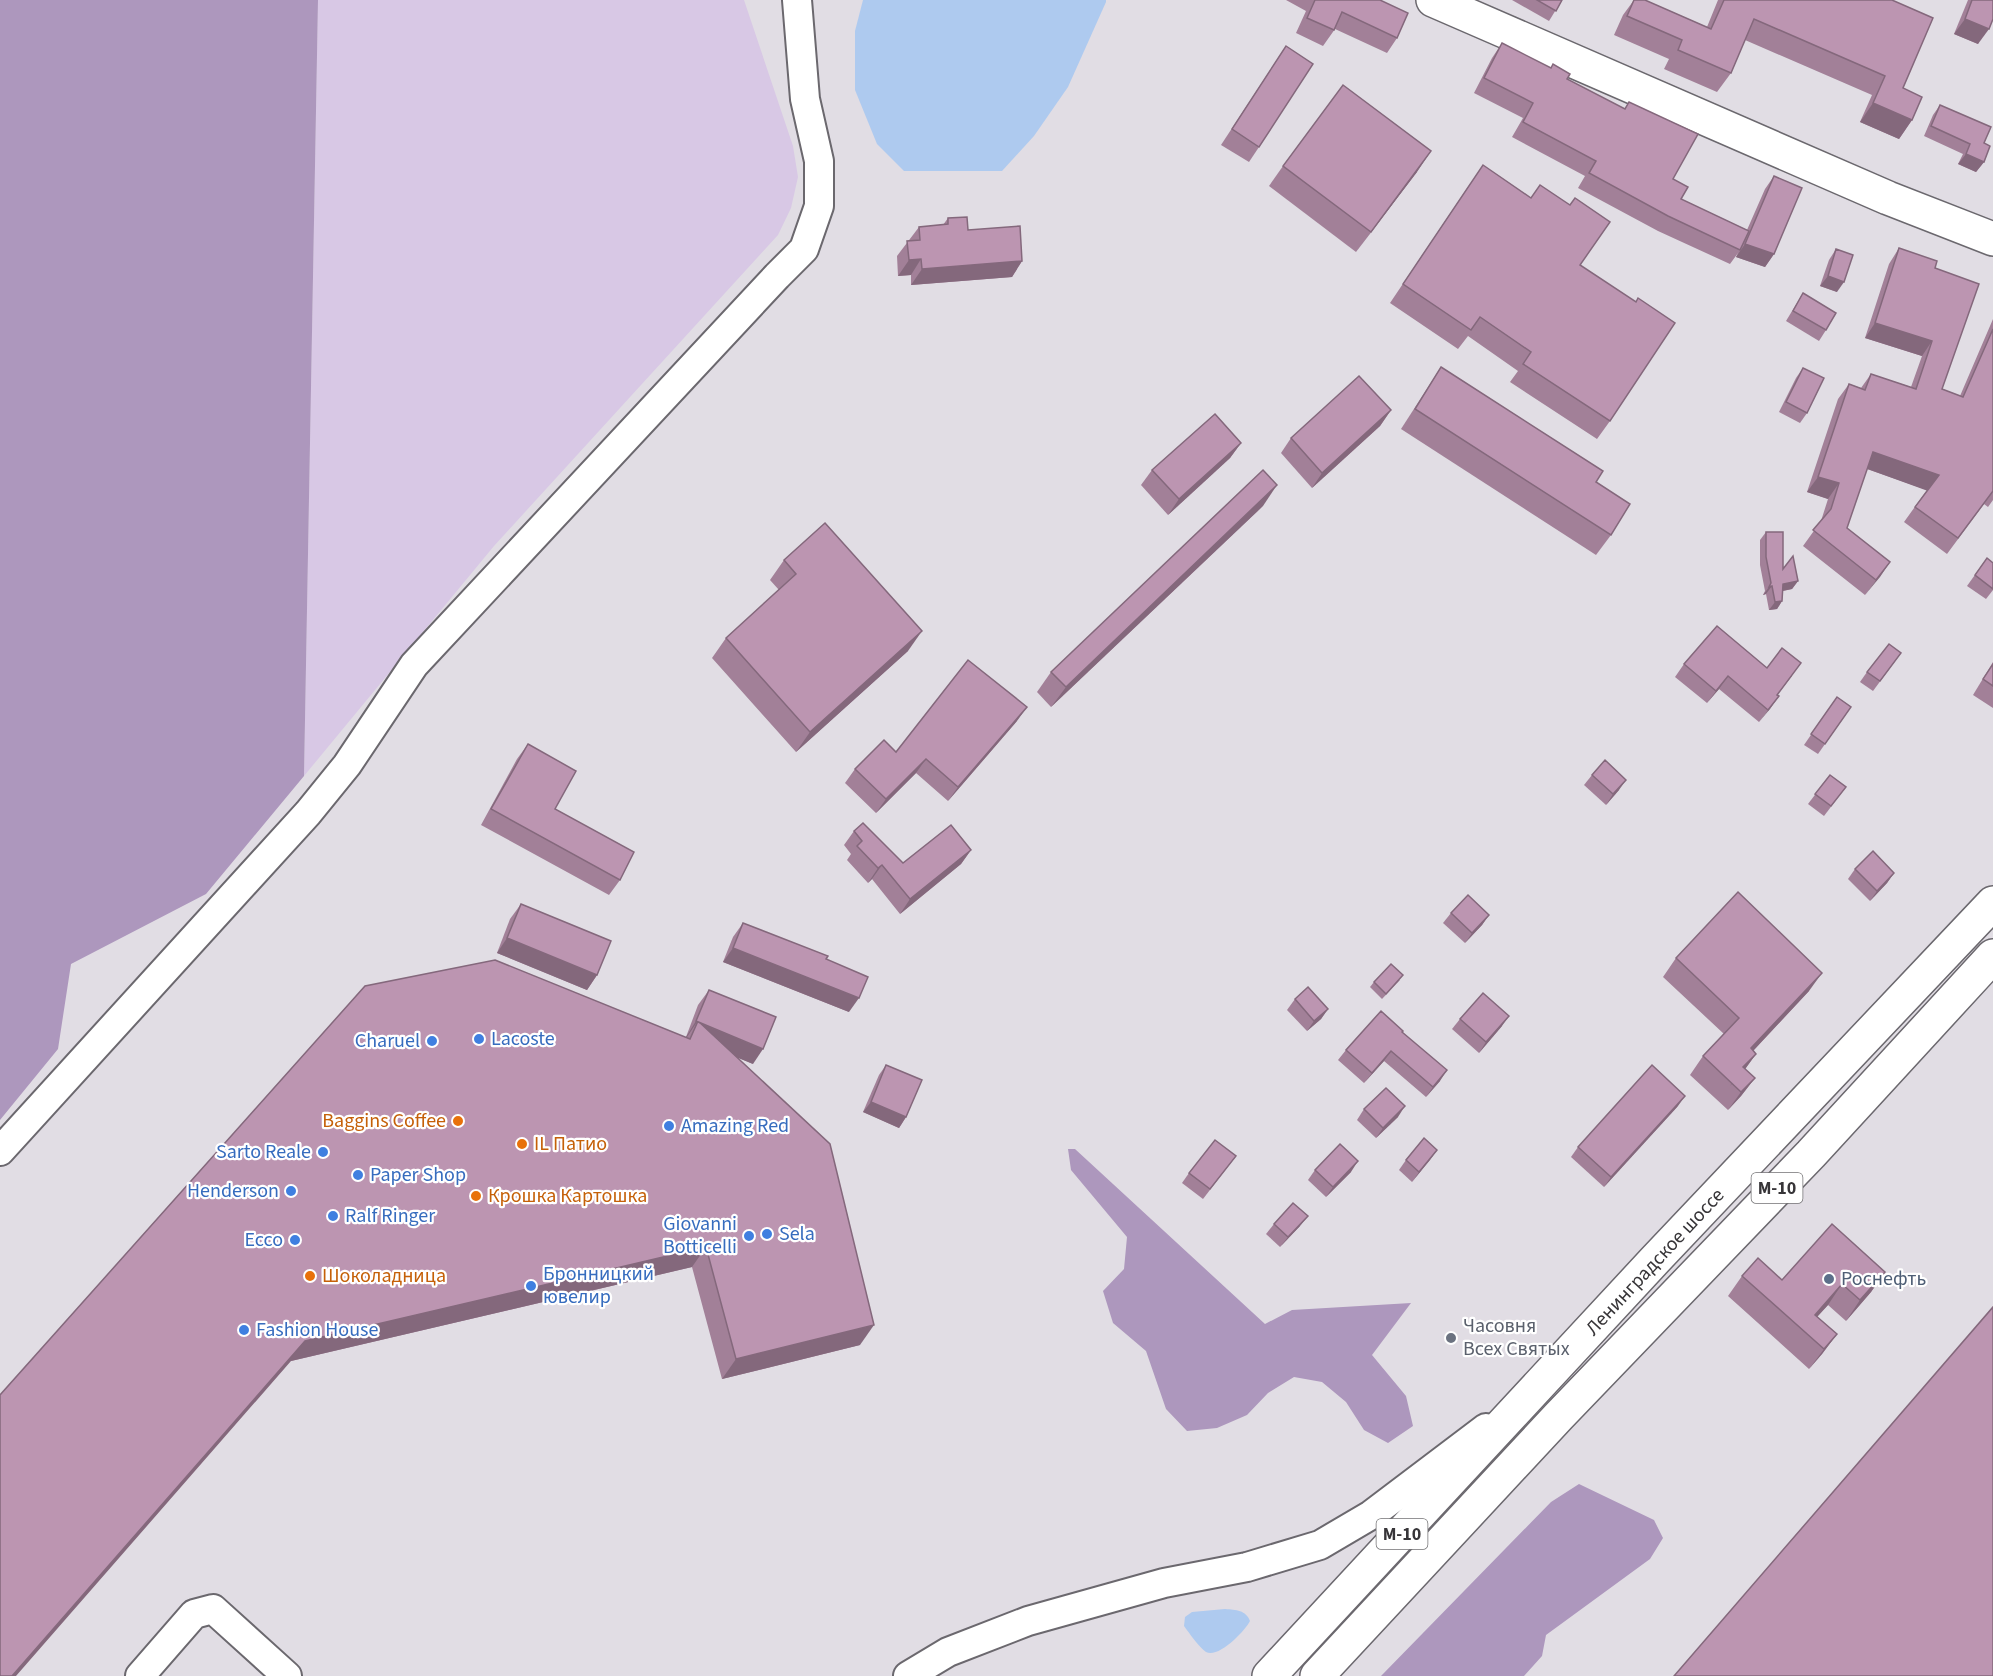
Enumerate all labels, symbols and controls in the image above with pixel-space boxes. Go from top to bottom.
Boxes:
place label: Lacoste [491,1025,555,1053]
place label: Charuel [355,1027,420,1055]
marker: Lacoste [472,1032,486,1046]
marker: Charuel [425,1034,439,1048]
place label: Baggins Coffee [322,1107,446,1135]
place label: Amazing Red [681,1112,789,1140]
marker: Baggins Coffee [451,1114,465,1128]
marker: Amazing Red [662,1119,676,1133]
place label: IL Патио [534,1130,607,1158]
marker: IL Патио [515,1137,529,1151]
place label: Sarto Reale [216,1138,311,1166]
marker: Sarto Reale [316,1145,330,1159]
place label: Paper Shop [370,1161,466,1189]
marker: Paper Shop [351,1168,365,1182]
road number: М-10 [1752,1173,1802,1203]
place label: Henderson [187,1177,279,1205]
place label: Крошка Картошка [488,1182,647,1210]
street label: Ленинградское шоссе [1579,1182,1731,1342]
marker: Henderson [284,1184,298,1198]
marker: Крошка Картошка [469,1189,483,1203]
place label: Ralf Ringer [345,1202,435,1230]
marker: Ralf Ringer [326,1209,340,1223]
place label: Giovanni Botticelli [663,1210,737,1261]
place label: Sela [779,1220,815,1248]
place label: Ecco [244,1226,283,1254]
marker: Sela [760,1227,774,1241]
marker: Giovanni Botticelli [742,1229,756,1243]
marker: Ecco [288,1233,302,1247]
place label: Бронницкий ювелир [543,1260,654,1311]
place label: Шоколадница [322,1262,446,1290]
place label: Роснефть [1841,1265,1926,1293]
marker: Шоколадница [303,1269,317,1283]
marker: Роснефть [1822,1272,1836,1286]
marker: Бронницкий ювелир [524,1279,538,1293]
place label: Часовня Всех Святых [1463,1312,1570,1363]
place label: Fashion House [256,1316,378,1344]
marker: Fashion House [237,1323,251,1337]
marker: Часовня Всех Святых [1444,1331,1458,1345]
road number: М-10 [1376,1519,1428,1549]

